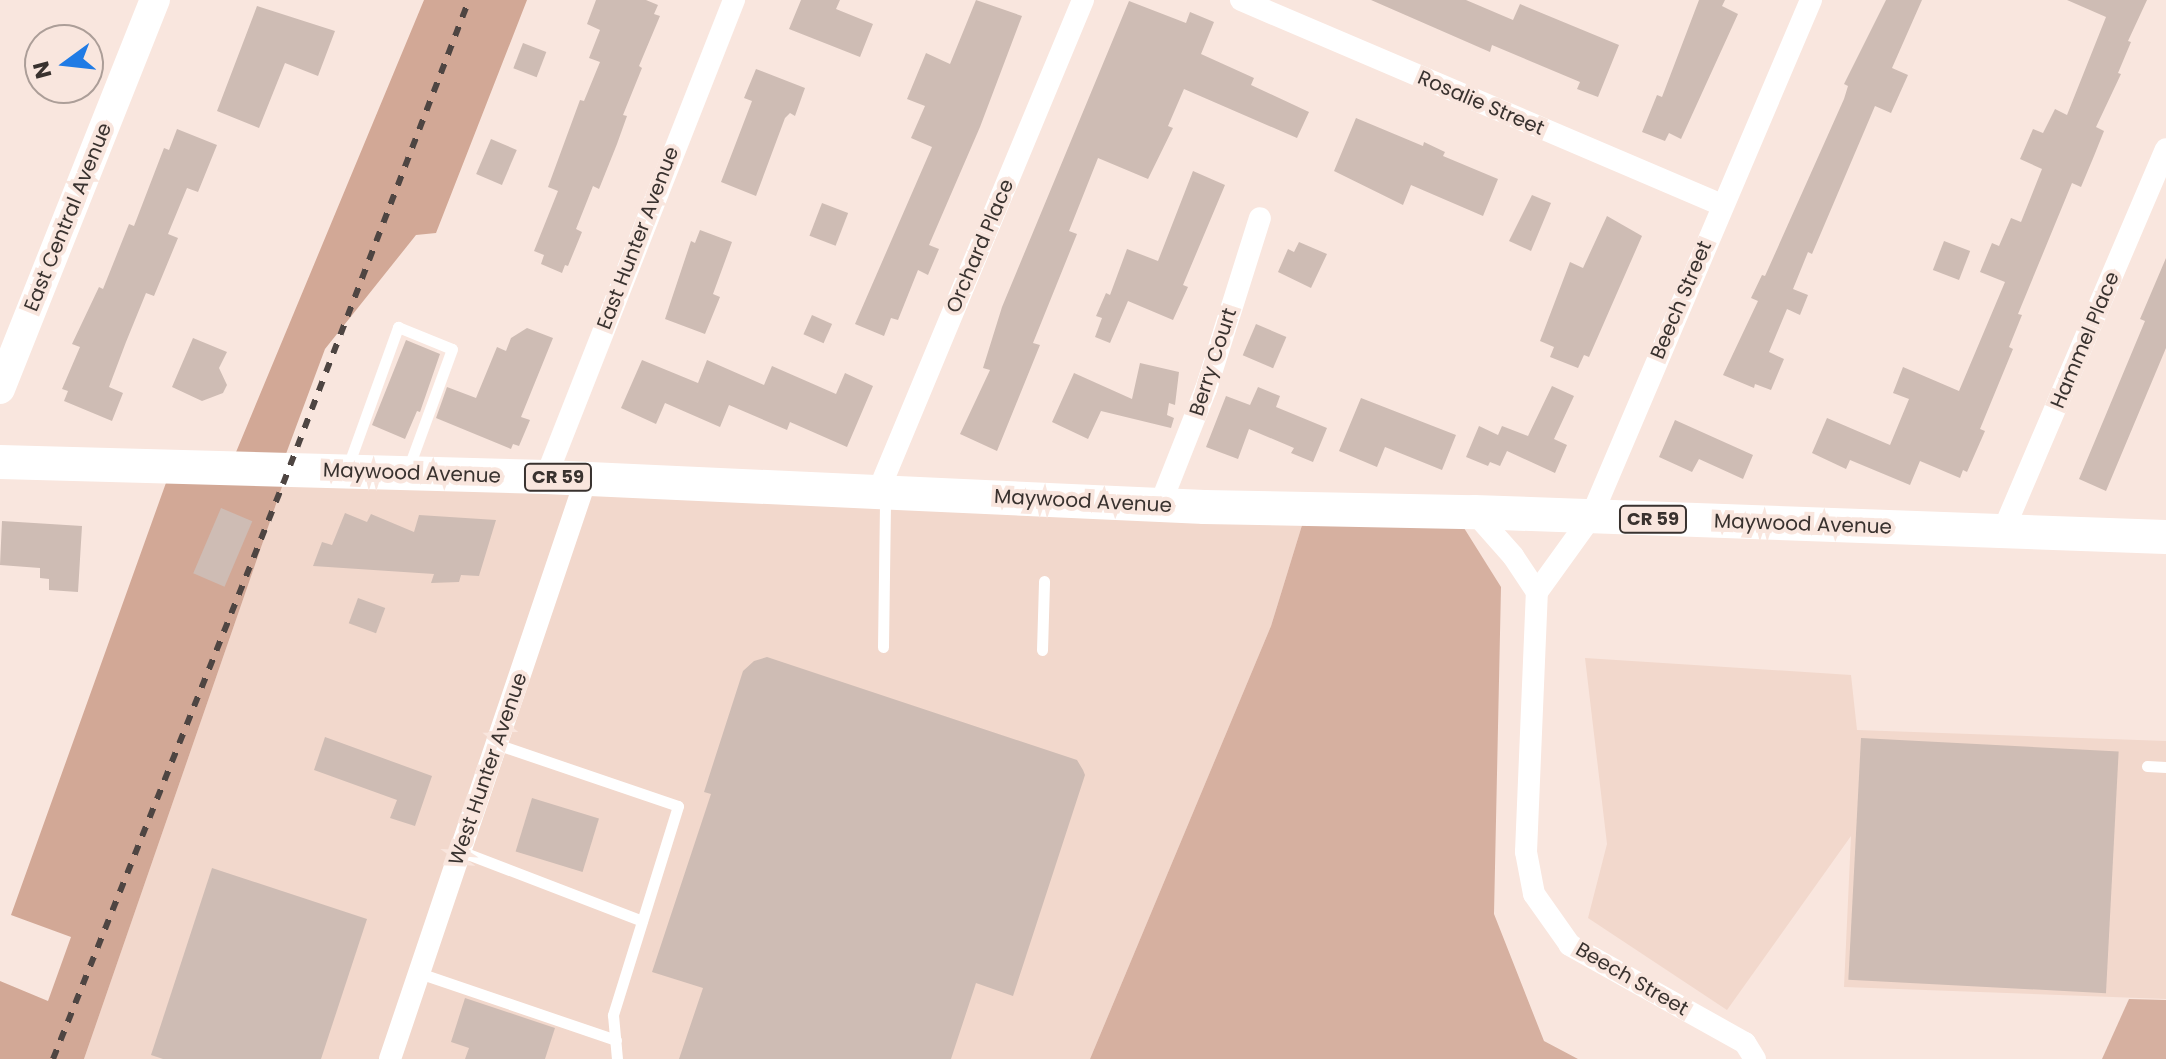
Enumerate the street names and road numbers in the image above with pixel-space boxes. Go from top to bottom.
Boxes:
street label: Rosalie Street [1414,66,1548,140]
street label: East Central Avenue [19,119,117,315]
street label: East Hunter Avenue [592,143,684,333]
street label: Orchard Place [941,176,1019,316]
street label: Beech Street [1645,237,1717,363]
street label: Hammel Place [2045,268,2125,412]
street label: Berry Court [1184,305,1242,419]
street label: Maywood Avenue [323,458,501,488]
road number: CR 59 [522,463,594,491]
street label: Maywood Avenue [994,484,1172,518]
road number: CR 59 [1617,505,1689,533]
street label: Maywood Avenue [1714,509,1892,539]
street label: West Hunter Avenue [444,670,532,868]
street label: Beech Street [1571,937,1693,1021]

